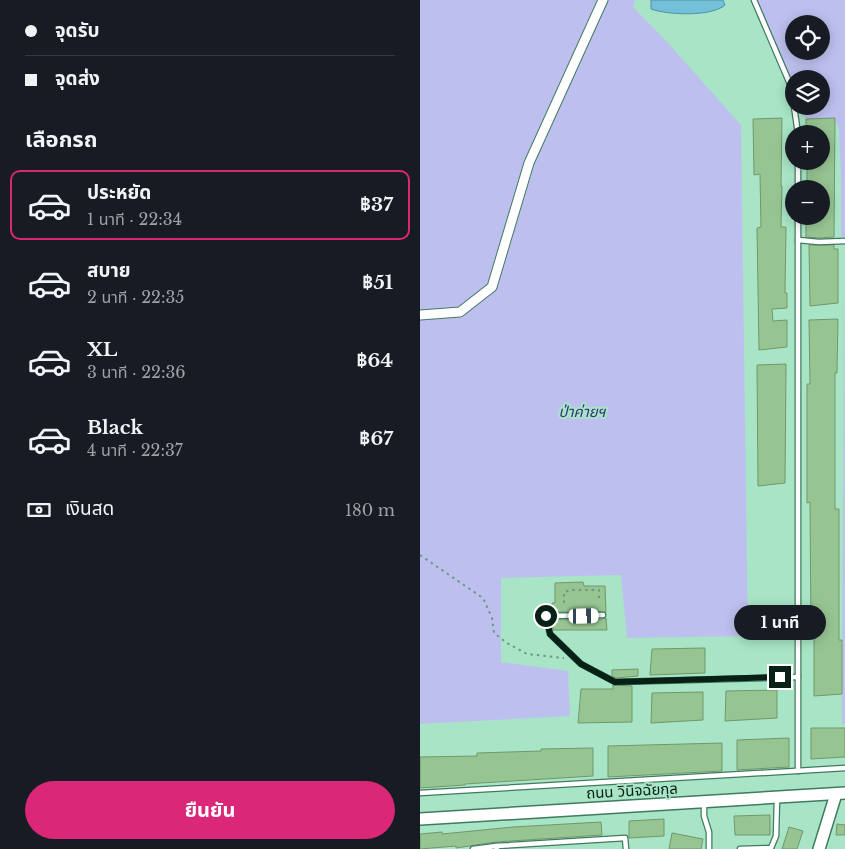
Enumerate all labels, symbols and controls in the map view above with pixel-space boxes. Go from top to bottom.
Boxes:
map controls [785,15,830,225]
button: locate [785,15,830,60]
text: จุดรับ [55,19,100,42]
text: จุดส่ง [55,67,100,90]
button: layers [785,70,830,115]
button: + [785,125,830,170]
text: เลือกรถ [25,126,98,153]
button: − [785,180,830,225]
text: ประหยัด [87,181,151,204]
icon: car [27,183,72,228]
text: ฿37 [360,193,393,216]
text: 1 นาที · 22:34 [87,209,182,229]
text: สบาย [87,259,131,282]
icon: car [27,261,72,306]
text: ฿51 [362,271,393,294]
text: 2 นาที · 22:35 [87,287,184,307]
text: XL [87,338,117,361]
icon: car [27,339,72,384]
text: ฿64 [357,349,393,372]
text: 3 นาที · 22:36 [87,362,186,382]
park label: ป่าค่ายฯ [558,402,607,421]
text: Black [87,416,143,439]
icon: car [27,417,72,462]
text: ฿67 [359,427,393,450]
text: 4 นาที · 22:37 [87,440,183,460]
icon: cash [25,496,53,524]
text: เงินสด [65,497,114,520]
text: 180 m [345,500,395,520]
callout: 1 นาที [734,604,826,640]
route start [535,605,557,627]
car [568,608,599,624]
text: 1 นาที [761,612,799,632]
route end [769,666,791,688]
street label: ถนน วินิจฉัยกุล [586,779,678,802]
button: ยืนยัน [25,781,395,839]

